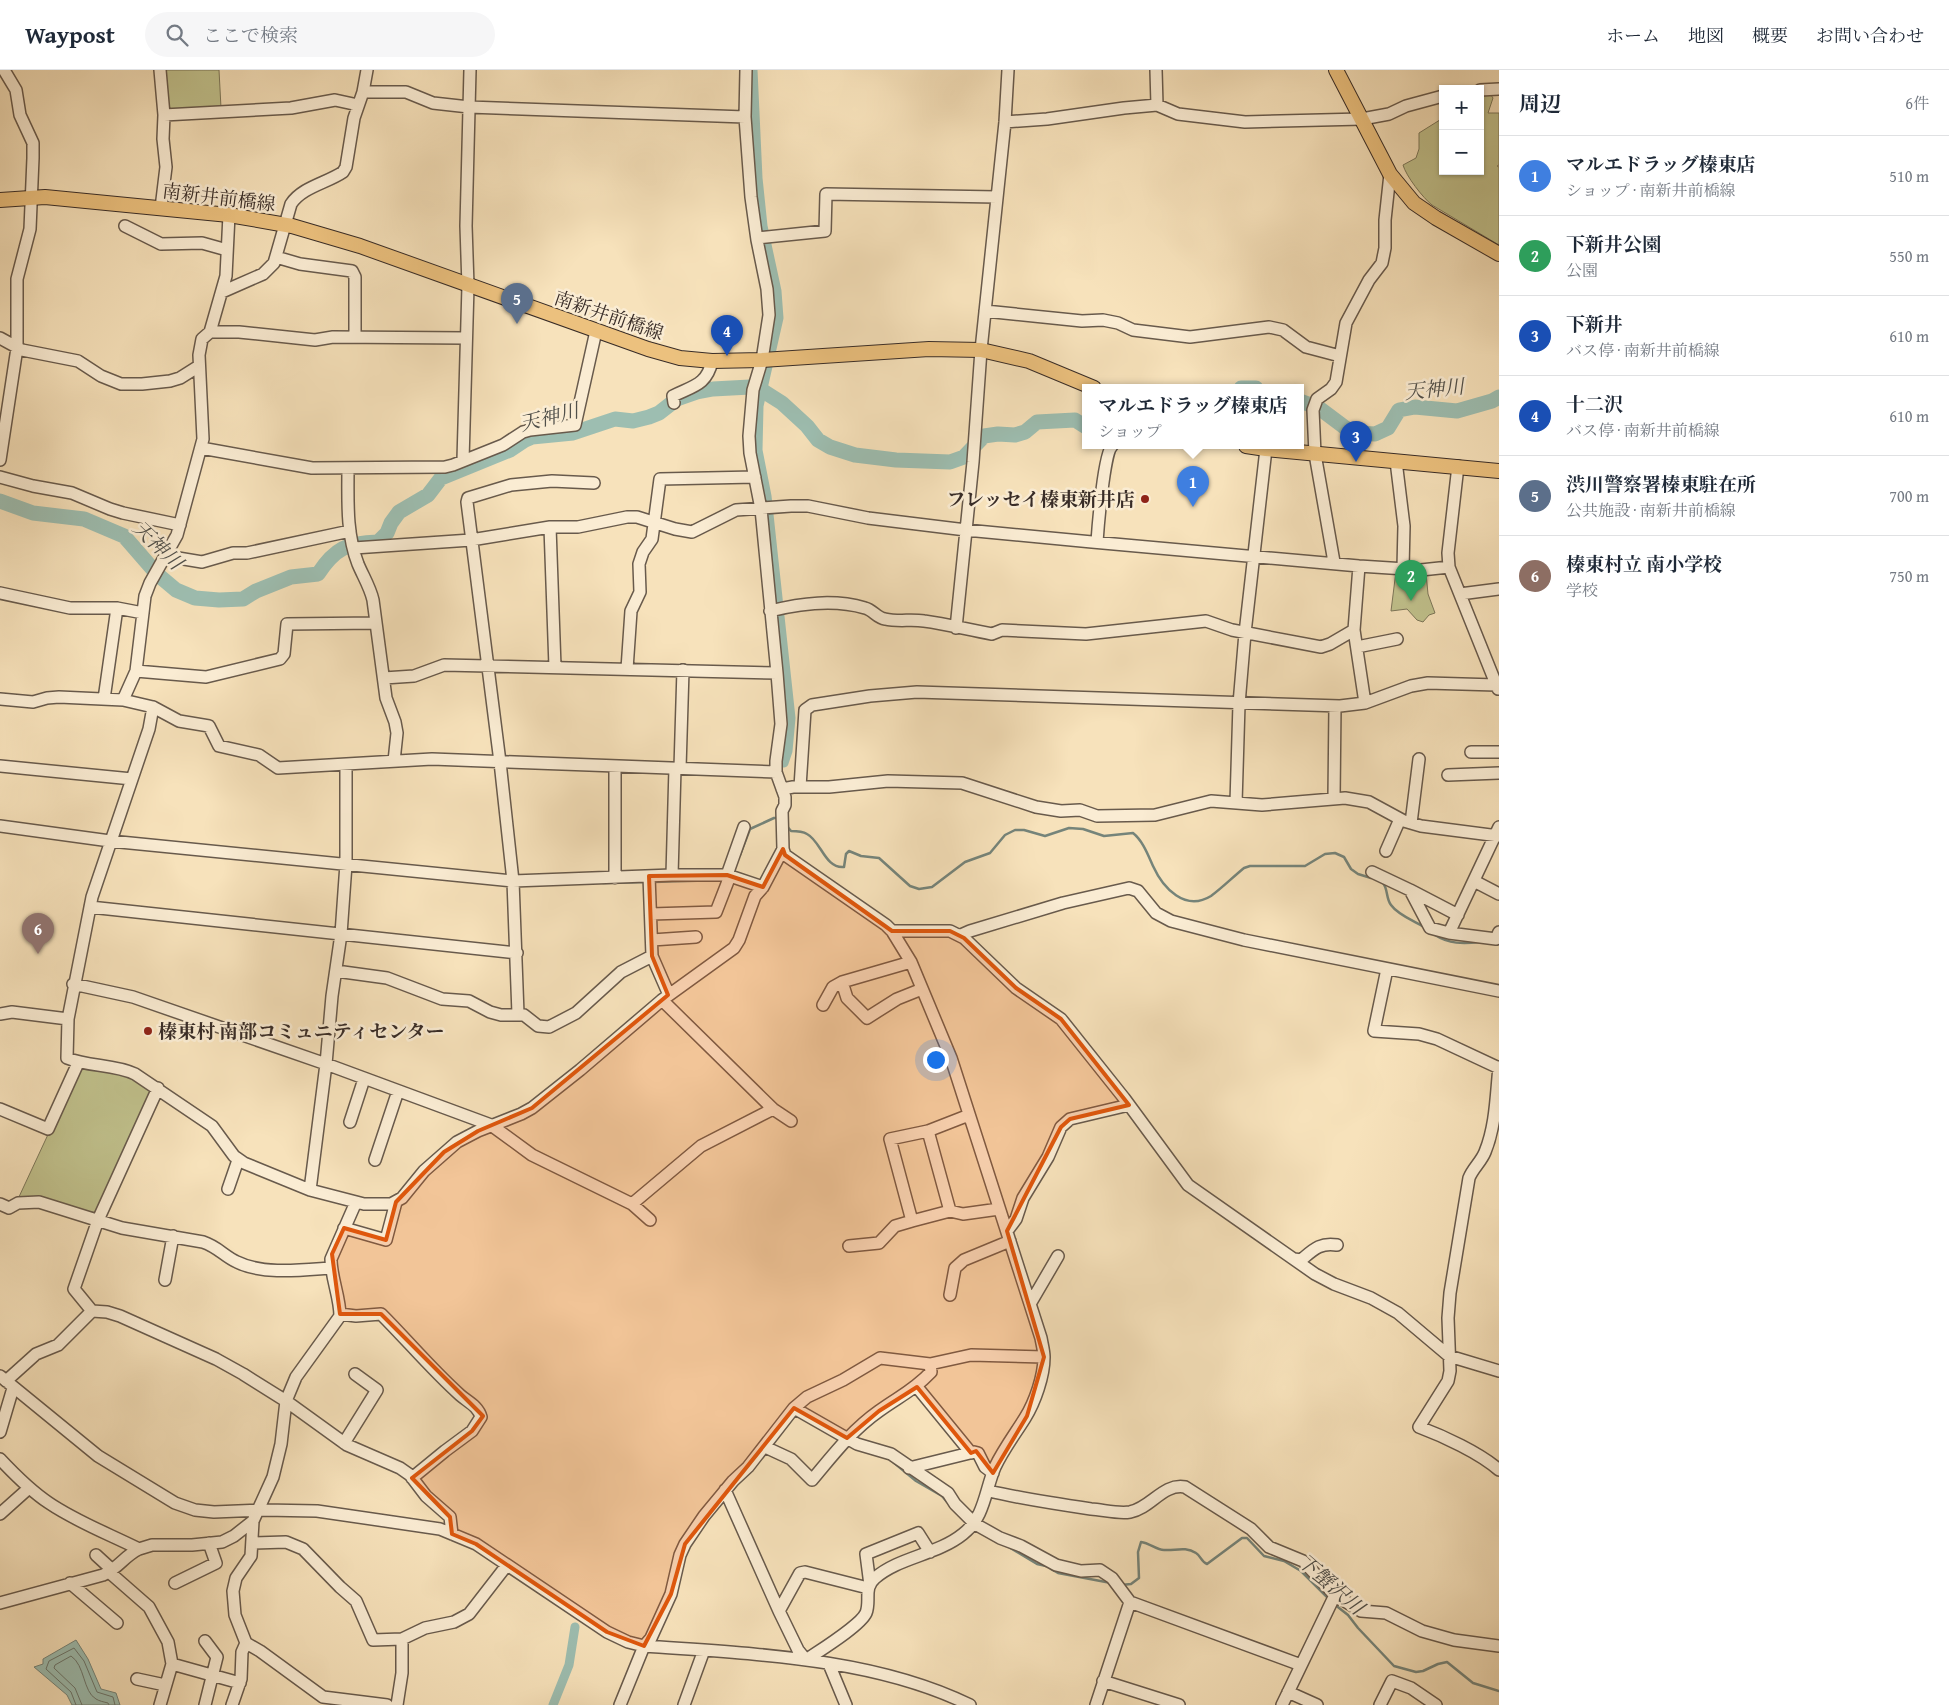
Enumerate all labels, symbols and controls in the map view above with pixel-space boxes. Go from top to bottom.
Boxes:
search box [145,12,495,57]
text: Waypost [25,17,115,52]
icon: search [163,21,191,49]
text: ここで検索 [203,21,298,49]
text: ホーム [1606,22,1660,49]
text: 地図 [1688,22,1724,49]
text: 概要 [1752,22,1788,49]
text: お問い合わせ [1816,22,1924,49]
map controls [1439,85,1484,175]
button: + [1439,85,1484,130]
text: 周辺 [1519,88,1561,119]
text: 6件 [1905,91,1929,115]
button: − [1439,130,1484,175]
text: マルエドラッグ榛東店 [1566,150,1756,178]
text: 1 [1531,164,1539,188]
text: 510 m [1889,164,1929,188]
street label: 南新井前橋線 [161,176,277,218]
text: ショップ · 南新井前橋線 [1566,178,1735,202]
text: 下新井公園 [1566,230,1661,258]
text: 2 [1531,244,1539,268]
text: 550 m [1889,244,1929,268]
text: 公園 [1566,258,1598,282]
pin: 5 [501,283,533,324]
street label: 南新井前橋線 [551,283,667,347]
text: 下新井 [1566,310,1623,338]
pin: 4 [711,315,743,356]
text: 3 [1531,324,1539,348]
text: 610 m [1889,324,1929,348]
text: バス停 · 南新井前橋線 [1566,338,1720,362]
water label: 天神川 [1403,371,1467,406]
popup [1082,384,1304,449]
text: 十二沢 [1566,390,1623,418]
text: マルエドラッグ榛東店 [1098,391,1288,419]
water label: 天神川 [516,395,583,438]
text: 4 [1531,404,1539,428]
text: 610 m [1889,404,1929,428]
text: バス停 · 南新井前橋線 [1566,418,1720,442]
text: ショップ [1098,419,1162,443]
pin: 3 [1340,421,1372,462]
pin: 1 [1177,466,1209,507]
text: 渋川警察署榛東駐在所 [1566,470,1756,498]
text: 5 [1531,484,1539,508]
text: 700 m [1889,484,1929,508]
place label: フレッセイ榛東新井店 [947,485,1135,513]
marker: フレッセイ榛東新井店 [1139,493,1151,505]
text: 公共施設 · 南新井前橋線 [1566,498,1736,522]
water label: 天神川 [127,513,191,577]
text: 榛東村立 南小学校 [1566,550,1722,578]
pin: 2 [1395,560,1427,601]
text: 6 [1531,564,1539,588]
text: 750 m [1889,564,1929,588]
text: 学校 [1566,578,1598,602]
pin: 6 [22,913,54,954]
place label: 榛東村 南部コミュニティセンター [158,1017,445,1045]
marker: 榛東村 南部コミュニティセンター [142,1025,154,1037]
your location [923,1047,949,1073]
water label: 下蟹沢川 [1292,1546,1373,1622]

